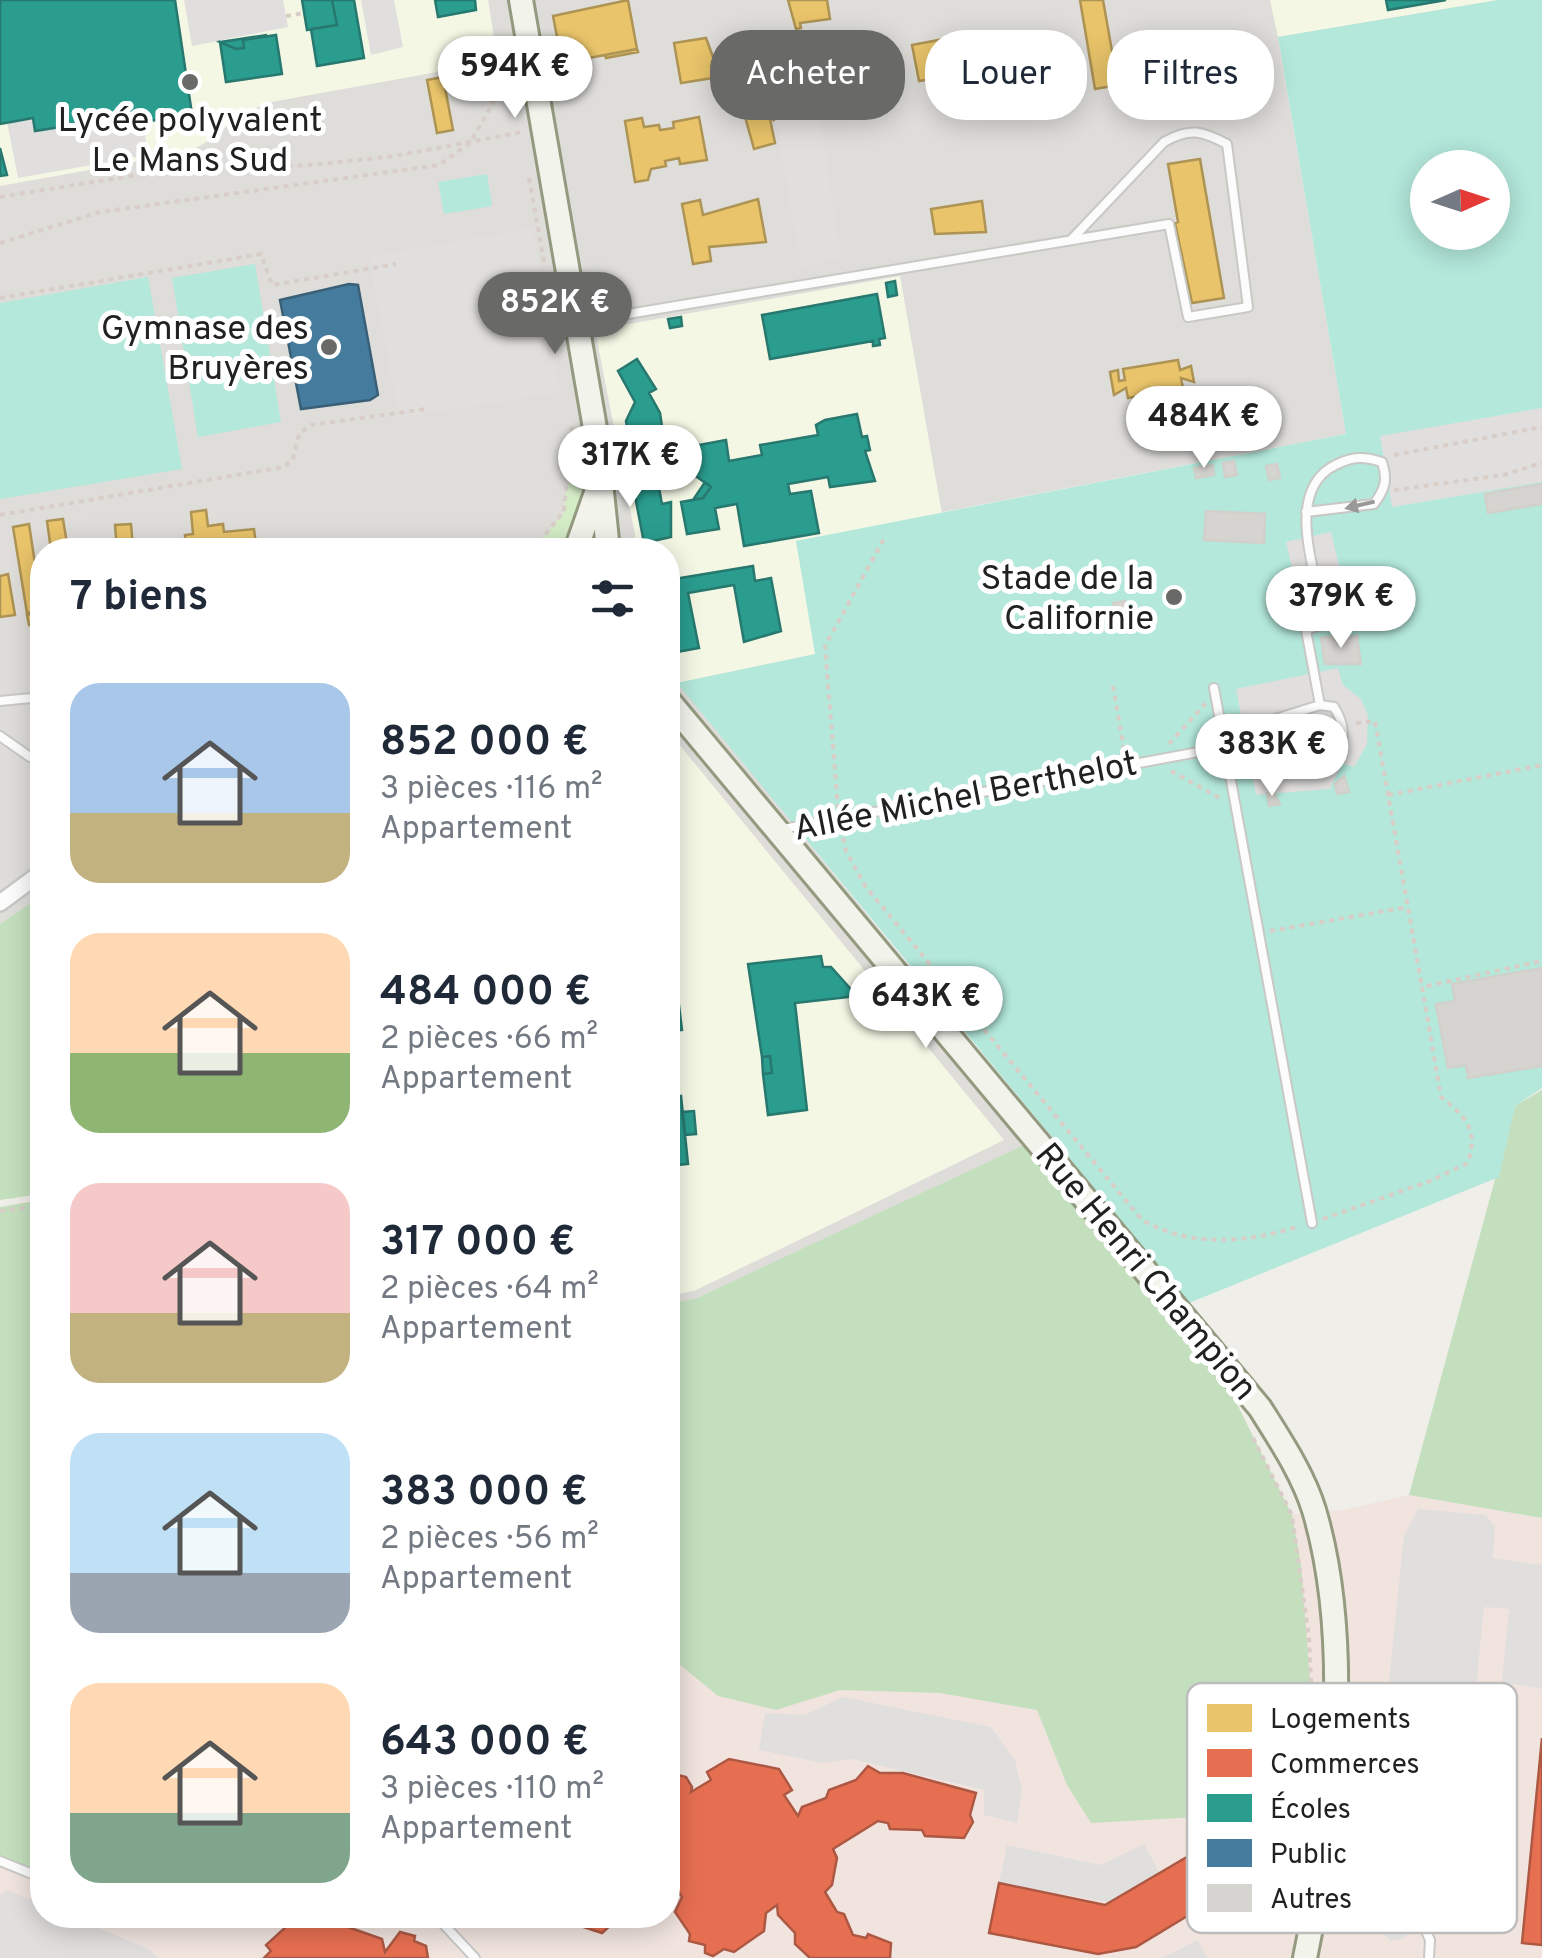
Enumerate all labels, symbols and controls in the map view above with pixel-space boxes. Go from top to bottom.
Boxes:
chip: Acheter [710,30,905,120]
chip: Louer [925,30,1087,120]
chip: Filtres [1107,30,1274,120]
pin: 594K € [434,36,596,121]
text: 594K € [460,48,570,88]
marker: Lycée polyvalent Le Mans Sud [179,71,201,93]
place label: Lycée polyvalent Le Mans Sud [57,100,323,184]
north arrow [1410,150,1510,250]
map controls [1410,150,1510,250]
pin: 852K € [474,272,636,357]
text: 852K € [500,284,610,324]
place label: Gymnase des Bruyères [101,308,309,392]
marker: Gymnase des Bruyères [318,336,340,358]
pin: 484K € [1123,386,1285,471]
text: 484K € [1148,398,1260,438]
pin: 317K € [549,425,711,510]
text: 317K € [580,437,680,477]
one-way arrow [1344,498,1375,513]
place label: Stade de la Californie [981,558,1154,642]
pin: 379K € [1260,566,1422,651]
icon: filters [585,571,640,626]
text: 7 biens [70,572,208,625]
text: 379K € [1288,578,1394,618]
marker: Stade de la Californie [1163,586,1185,608]
pin: 383K € [1191,714,1353,799]
text: 852 000 € [380,717,589,770]
icon: home [150,723,270,843]
text: 383K € [1217,726,1327,766]
street label: Allée Michel Berthelot [790,743,1141,853]
text: 3 pièces · 116 m² [380,770,603,810]
text: Appartement [380,810,572,850]
pin: 643K € [845,966,1007,1051]
text: 484 000 € [380,967,591,1020]
icon: home [150,973,270,1093]
text: 643K € [871,978,981,1018]
text: 2 pièces · 66 m² [380,1020,598,1060]
text: Appartement [380,1060,572,1100]
street label: Rue Henri Champion [1024,1135,1265,1411]
text: 317 000 € [380,1217,575,1270]
icon: home [150,1223,270,1343]
text: 2 pièces · 64 m² [380,1270,599,1310]
text: Appartement [380,1310,572,1350]
text: 383 000 € [380,1467,588,1520]
icon: home [150,1473,270,1593]
text: 2 pièces · 56 m² [380,1520,599,1560]
text: Appartement [380,1560,572,1600]
legend [1187,1683,1517,1933]
text: Logements [1270,1703,1411,1739]
text: 643 000 € [380,1717,589,1770]
icon: home [150,1723,270,1843]
text: Commerces [1270,1748,1420,1784]
text: 3 pièces · 110 m² [380,1770,604,1810]
text: Écoles [1270,1791,1351,1829]
text: Appartement [380,1810,572,1850]
text: Public [1270,1838,1347,1874]
text: Autres [1270,1883,1352,1919]

